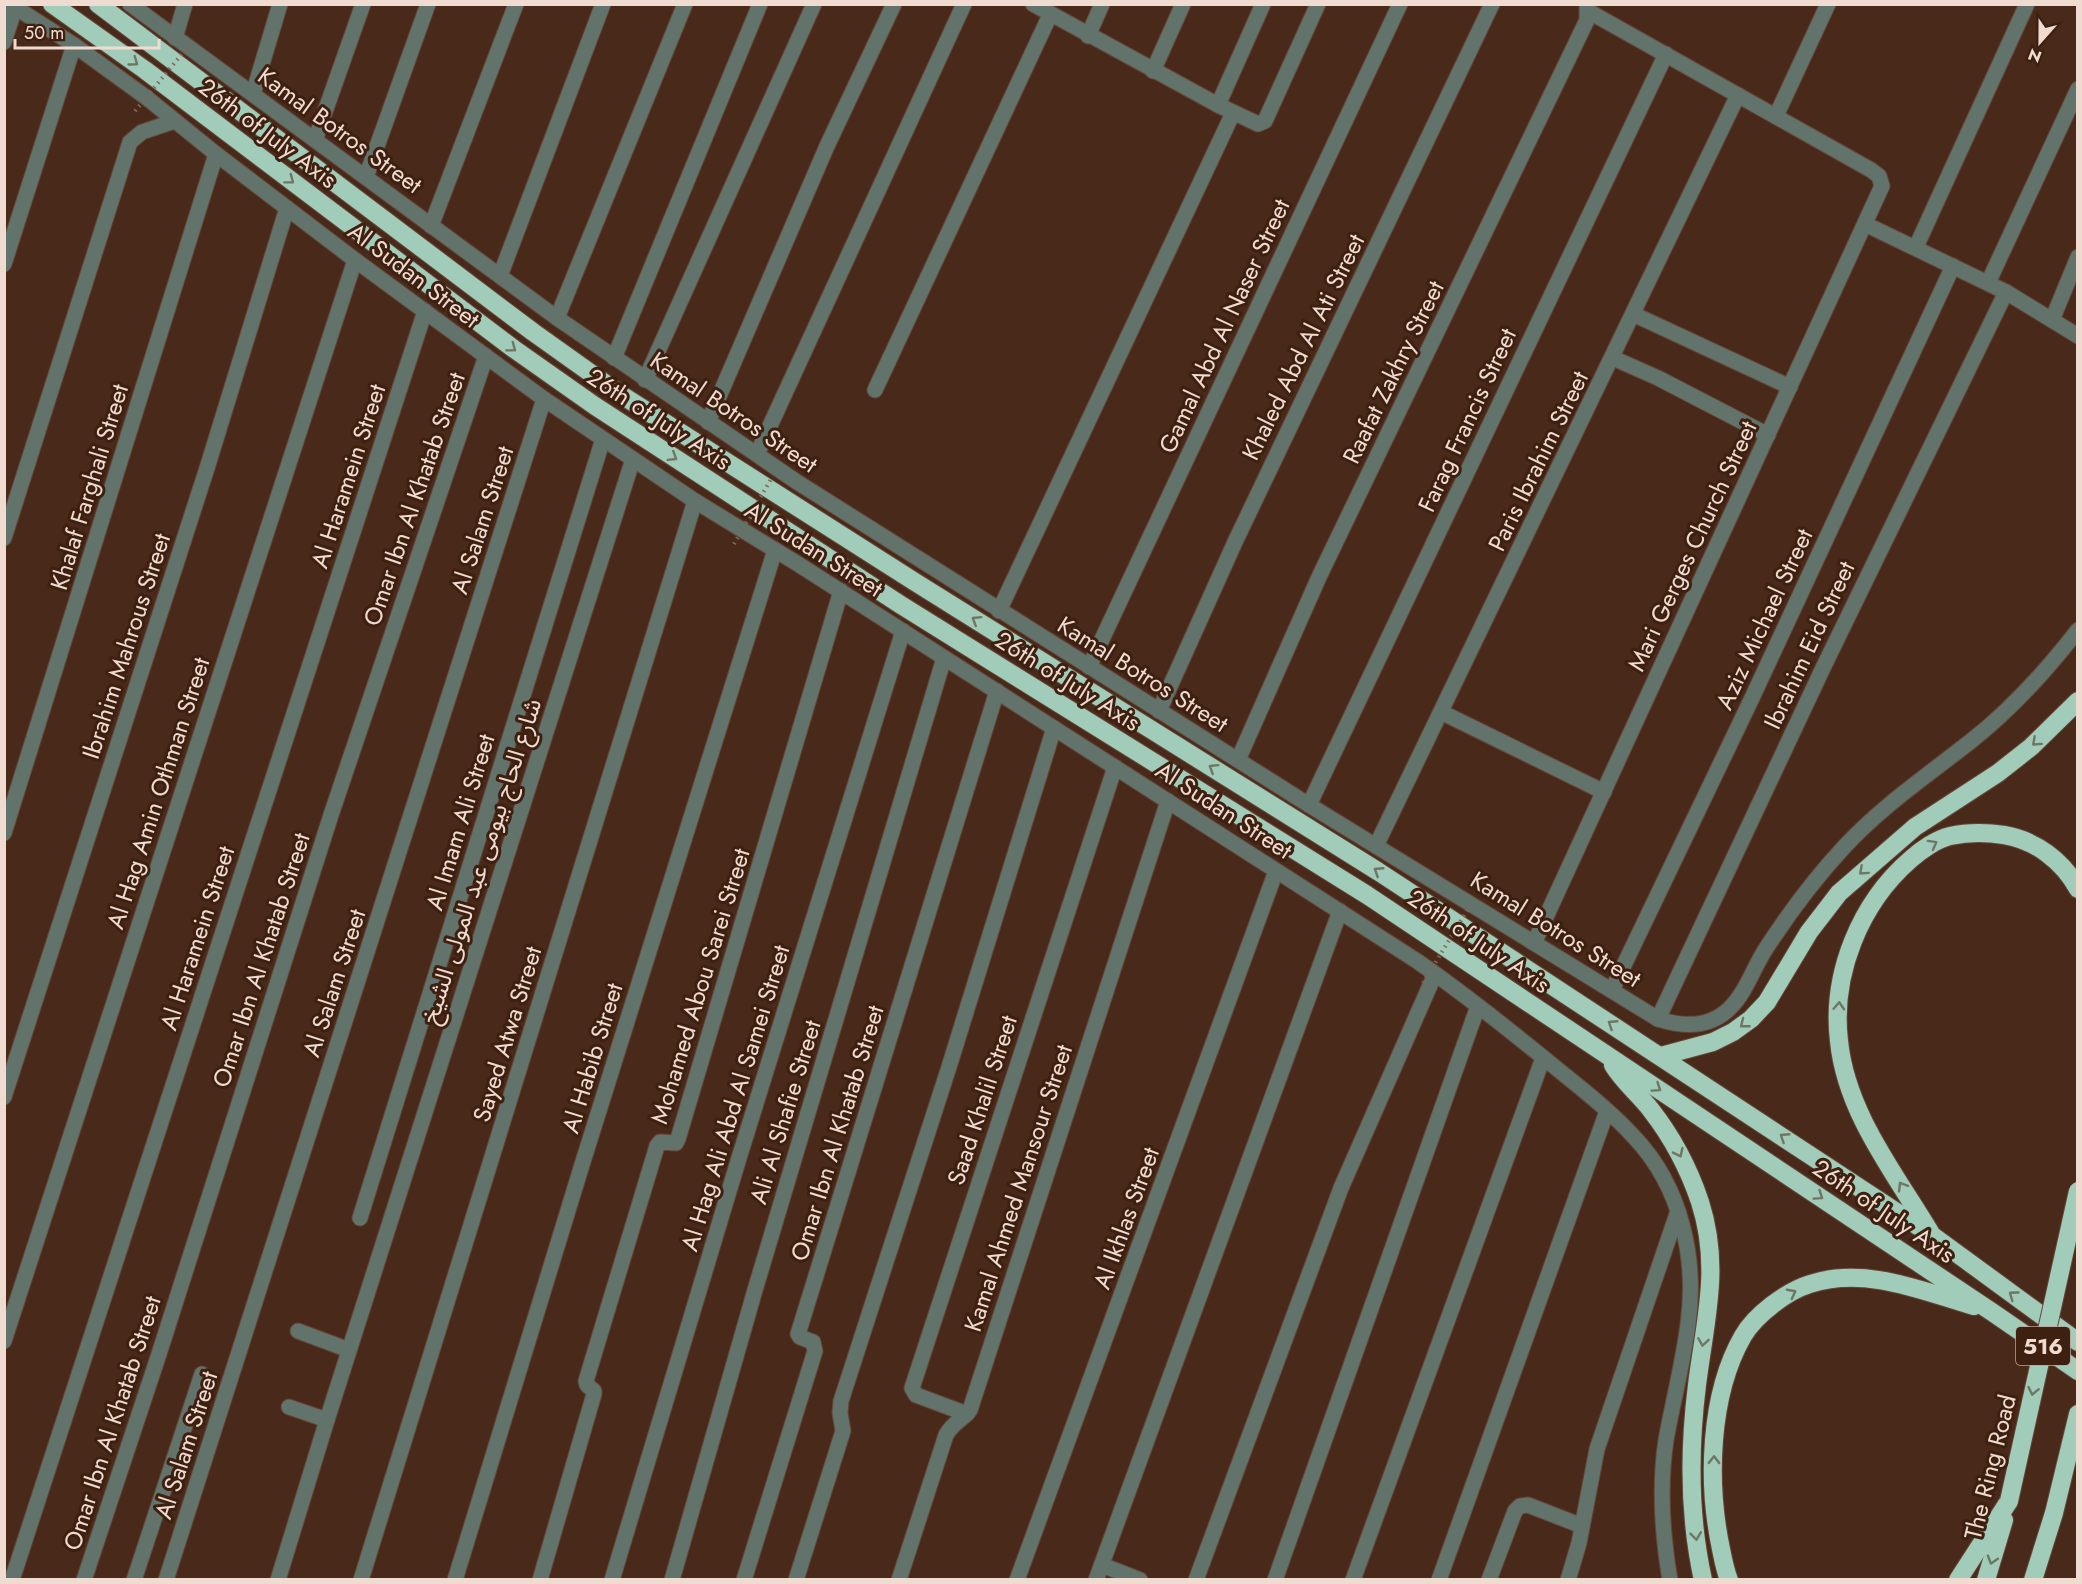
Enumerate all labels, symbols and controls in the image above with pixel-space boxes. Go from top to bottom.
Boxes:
scale bar [15,12,159,50]
north arrow [2010,12,2070,72]
text: 50 m [24,20,64,46]
text: N [2025,43,2045,69]
one-way arrow [127,55,138,66]
street label: Kamal Botros Street [251,58,430,202]
street label: 26th of July Axis [192,69,344,197]
one-way arrow [283,172,294,183]
street label: Gamal Abd Al Naser Street [1150,193,1298,459]
street label: Al Sudan Street [341,214,487,336]
street label: Khaled Abd Al Ati Street [1233,228,1373,466]
street label: Raafat Zakhry Street [1334,274,1453,469]
street label: Farag Francis Street [1409,322,1525,518]
one-way arrow [505,341,516,352]
street label: Kamal Botros Street [643,343,825,481]
street label: 26th of July Axis [580,359,738,479]
street label: Paris Ibrahim Street [1479,365,1597,557]
street label: Omar Ibn Al Khatab Street [354,367,474,630]
street label: Al Haramein Street [302,379,394,572]
street label: Khalaf Farghali Street [41,380,137,594]
street label: Mari Gerges Church Street [1619,415,1766,677]
street label: Al Salam Street [442,441,522,598]
one-way arrow [667,450,677,462]
street label: Al Sudan Street [738,493,890,605]
street label: Aziz Michael Street [1707,522,1821,715]
street label: Ibrahim Mahrous Street [73,528,179,763]
street label: Ibrahim Eid Street [1755,555,1863,735]
street label: Kamal Botros Street [1051,607,1235,741]
one-way arrow [972,616,982,628]
street label: 26th of July Axis [989,622,1147,740]
street label: Al Hag Amin Othman Street [98,653,219,933]
street label: شارع الحاج بيومى عبد المولى الشيخ [412,694,550,1028]
street label: Al Imam Ali Street [417,729,504,914]
one-way arrow [2032,735,2043,746]
street label: Al Sudan Street [1149,753,1299,867]
one-way arrow [1209,764,1220,775]
street label: Omar Ibn Al Khatab Street [203,828,319,1092]
one-way arrow [1927,840,1937,851]
street label: Al Haramein Street [151,841,243,1034]
street label: Mohamed Abou Sarei Street [641,844,759,1128]
street label: Kamal Botros Street [1464,862,1648,996]
one-way arrow [1860,864,1870,875]
one-way arrow [1374,867,1384,879]
street label: 26th of July Axis [1401,880,1557,1002]
street label: Al Salam Street [294,904,374,1061]
street label: Al Hag Ali Abd Al Samei Street [672,940,798,1255]
street label: Sayed Atwa Street [464,942,550,1126]
street label: Al Habib Street [553,978,632,1137]
street label: Omar Ibn Al Khatab Street [781,1001,893,1265]
one-way arrow [1832,1001,1845,1010]
street label: Saad Khalil Street [938,1010,1026,1189]
street label: Ali Al Shafie Street [740,1016,830,1208]
one-way arrow [1740,1016,1751,1027]
one-way arrow [1608,1020,1619,1031]
street label: Kamal Ahmed Mansour Street [955,1040,1081,1336]
one-way arrow [1650,1081,1661,1092]
one-way arrow [1779,1133,1790,1144]
street label: Al Ikhlas Street [1084,1142,1168,1294]
one-way arrow [1672,1147,1683,1158]
street label: 26th of July Axis [1806,1150,1962,1272]
one-way arrow [1898,1182,1910,1192]
one-way arrow [1812,1189,1823,1200]
one-way arrow [1786,1289,1797,1300]
street label: Omar Ibn Al Khatab Street [54,1291,170,1555]
one-way arrow [2009,1292,2020,1303]
road number: 516 [2016,1327,2070,1365]
one-way arrow [1697,1337,1710,1347]
street label: Al Salam Street [146,1366,226,1523]
one-way arrow [2028,1386,2041,1396]
street label: The Ring Road [1955,1391,2025,1543]
one-way arrow [1708,1455,1720,1464]
one-way arrow [1690,1532,1702,1541]
one-way arrow [1987,1554,1999,1565]

